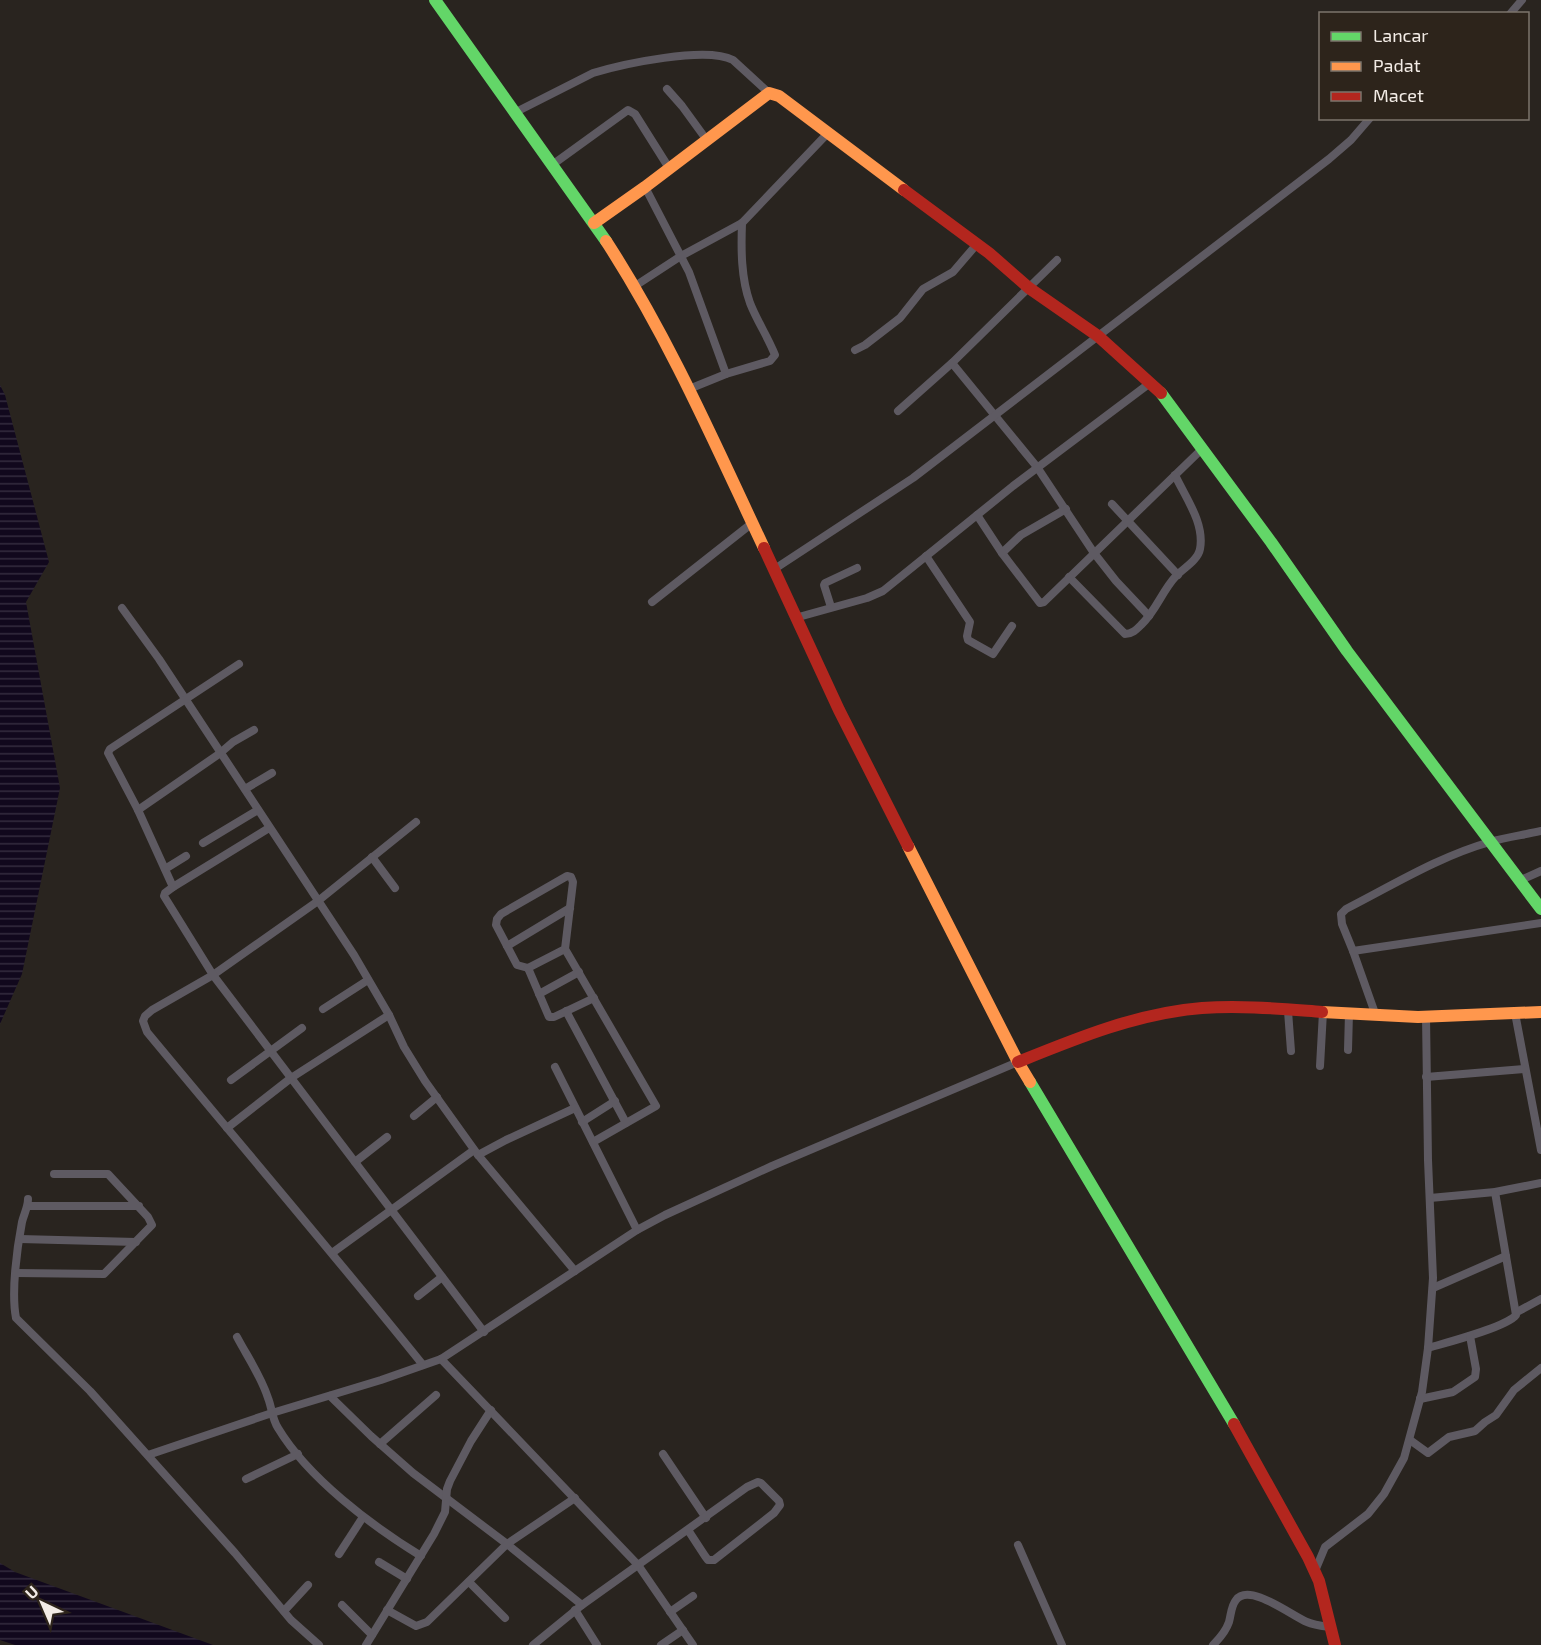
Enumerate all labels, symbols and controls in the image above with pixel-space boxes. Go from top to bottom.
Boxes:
legend [1319,12,1529,120]
text: Lancar [1373,24,1429,46]
text: Padat [1373,54,1421,76]
text: Macet [1373,84,1424,106]
north arrow [12,1573,72,1633]
text: U [21,1581,42,1602]

